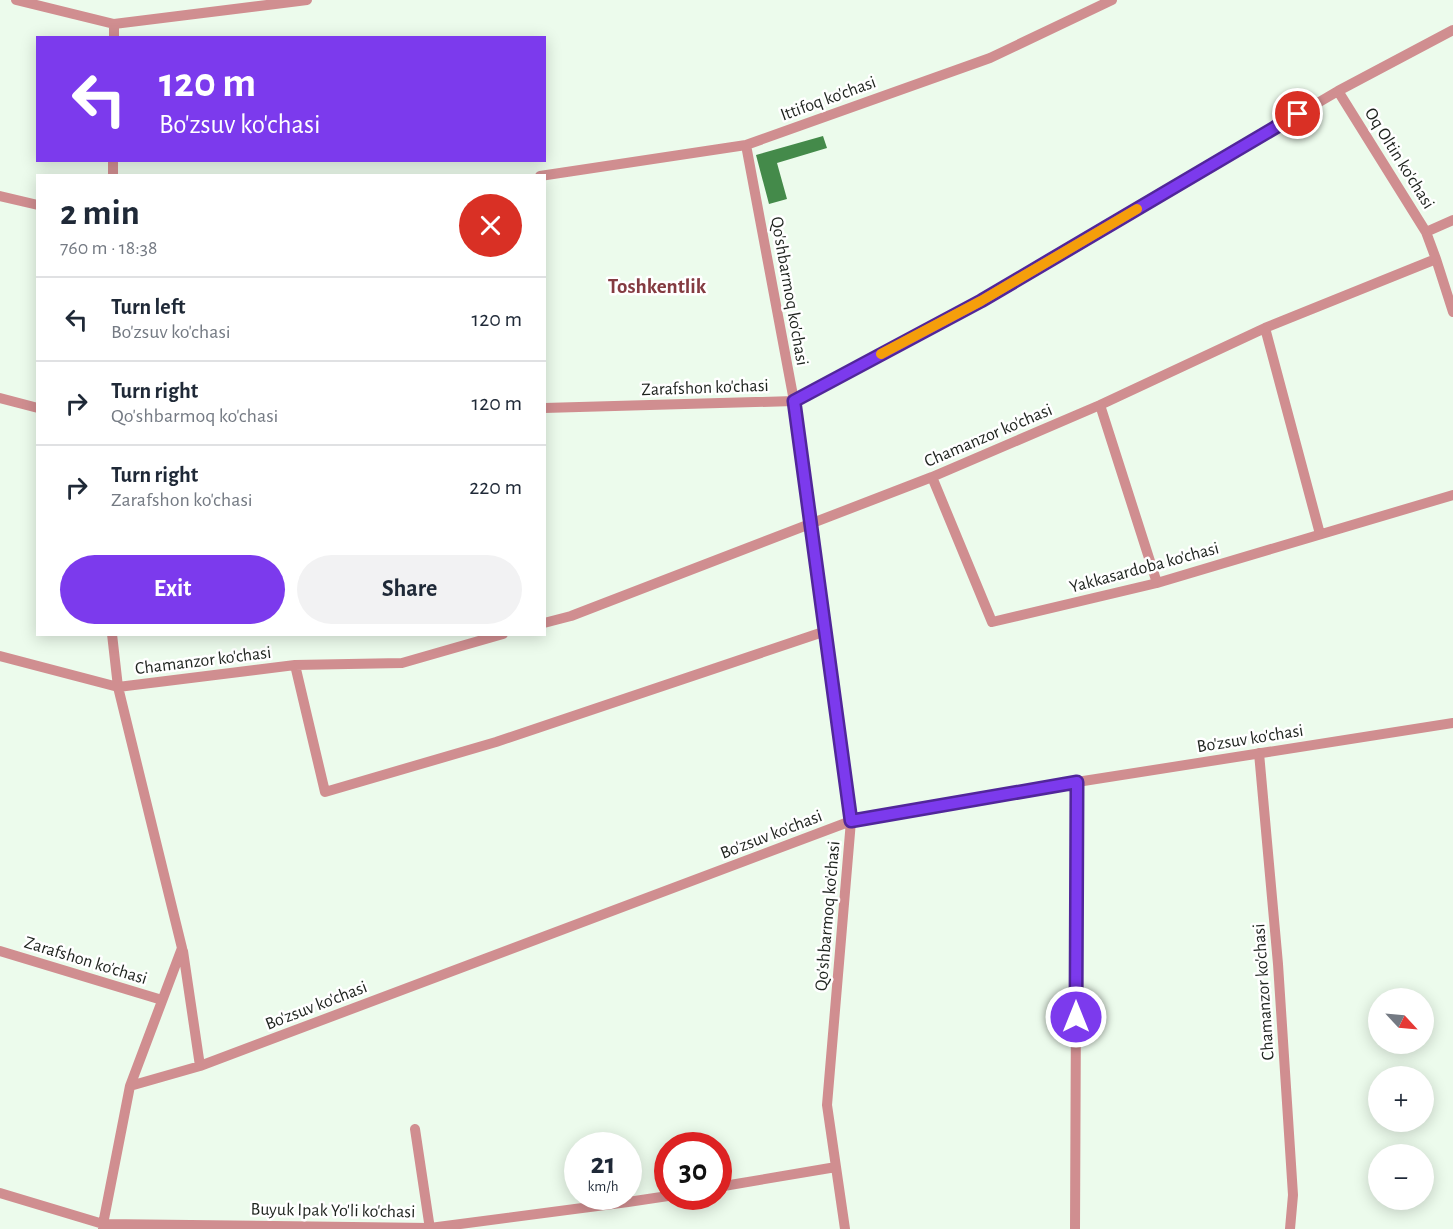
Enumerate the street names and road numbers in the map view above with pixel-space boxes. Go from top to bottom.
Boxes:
street label: Ittifoq ko'chasi [778,73,879,125]
street label: Oq Oltin ko'chasi [1361,105,1437,212]
street label: Qo'shbarmoq ko'chasi [767,215,811,367]
street label: Zarafshon ko'chasi [641,377,769,399]
street label: Chamanzor ko'chasi [922,401,1055,471]
street label: Yakkasardoba ko'chasi [1068,539,1221,597]
street label: Chamanzor ko'chasi [134,644,272,678]
street label: Bo'zsuv ko'chasi [1196,722,1305,756]
street label: Bo'zsuv ko'chasi [718,807,825,863]
street label: Qo'shbarmoq ko'chasi [812,840,844,992]
street label: Chamanzor ko'chasi [1250,923,1278,1061]
street label: Zarafshon ko'chasi [22,934,149,988]
street label: Bo'zsuv ko'chasi [263,978,370,1034]
street label: Buyuk Ipak Yo'li ko'chasi [250,1201,416,1221]

